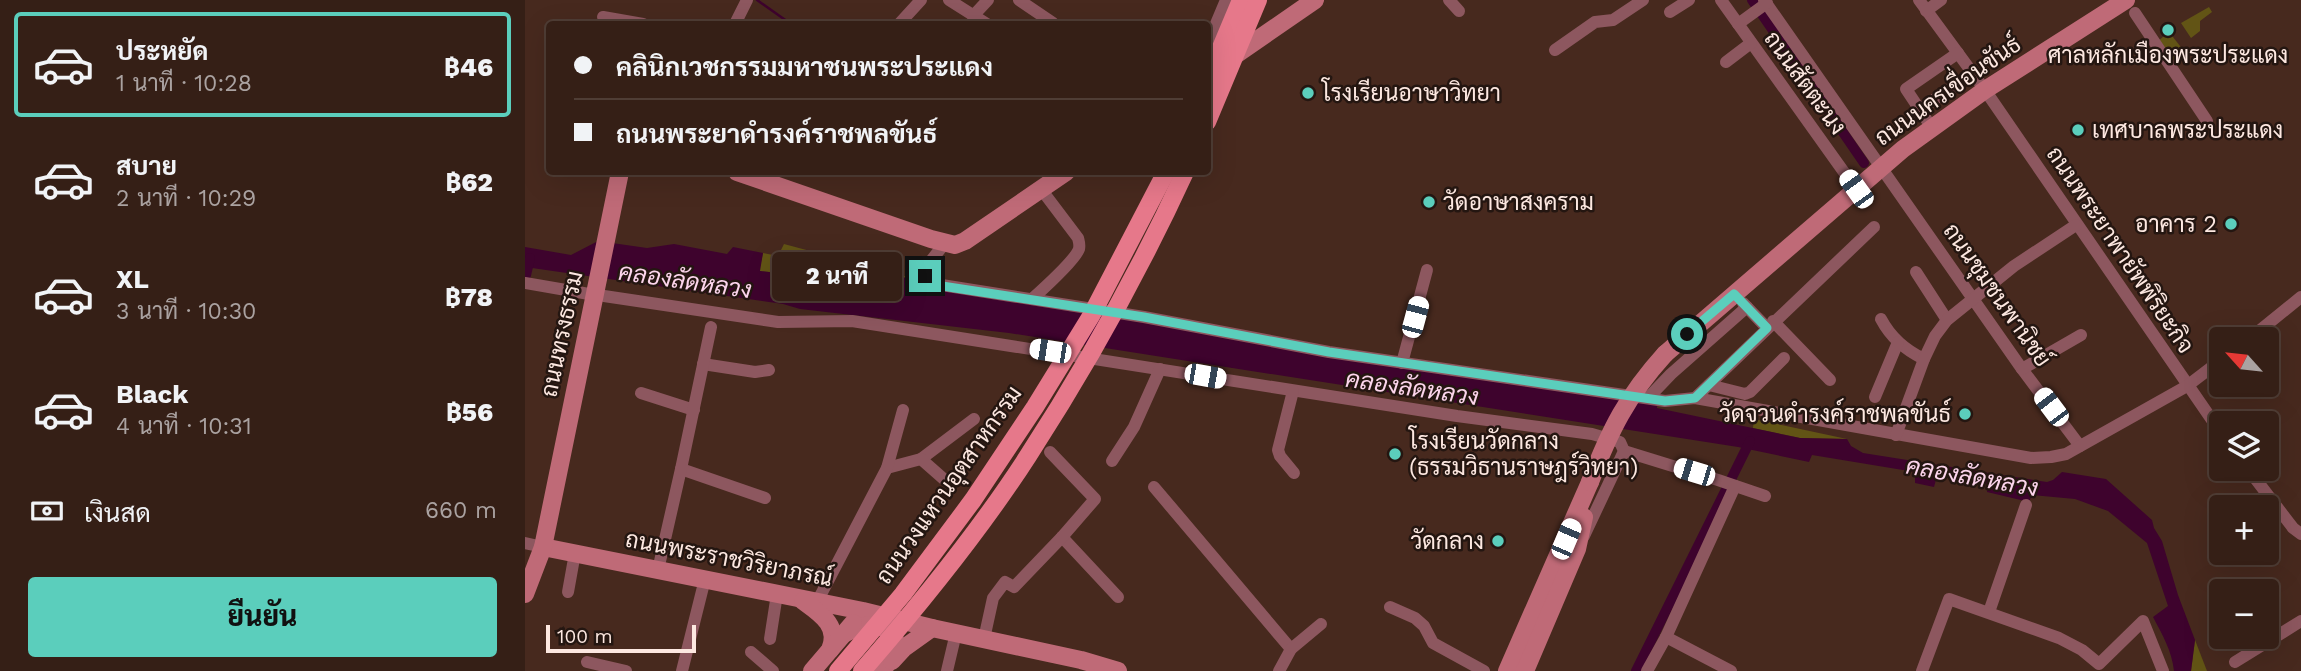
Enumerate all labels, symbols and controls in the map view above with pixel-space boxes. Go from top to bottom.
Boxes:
marker: ศาลหลักเมืองพระประแดง [2160,22,2176,38]
street label: ถนนนครเขื่อนขันธ์ [1865,24,2026,151]
street label: ถนนสัตตะนง [1758,25,1852,140]
icon: car [32,33,95,96]
text: ประหยัด [116,36,209,66]
place label: ศาลหลักเมืองพระประแดง [2048,40,2288,69]
text: ฿46 [444,52,493,82]
text: คลินิกเวชกรรมมหาชนพระประแดง [616,52,993,82]
text: 1 นาที · 10:28 [116,70,252,97]
place label: โรงเรียนอาษาวิทยา [1320,77,1501,107]
marker: โรงเรียนอาษาวิทยา [1300,85,1316,101]
place label: เทศบาลพระประแดง [2092,117,2283,144]
text: ถนนพระยาดำรงค์ราชพลขันธ์ [616,119,938,149]
marker: เทศบาลพระประแดง [2070,122,2086,138]
street label: ถนนพระยาพายัพพิริยะกิจ [2041,141,2200,359]
icon: car [32,148,95,211]
text: สบาย [116,151,177,181]
car [1836,166,1877,212]
text: ฿62 [445,167,493,197]
text: 2 นาที · 10:29 [116,185,256,212]
place label: วัดอาษาสงคราม [1443,188,1594,216]
marker: วัดอาษาสงคราม [1421,194,1437,210]
place label: อาคาร 2 [2135,211,2217,238]
street label: ถนนชุมชนพานิชย์ [1936,216,2059,373]
marker: อาคาร 2 [2223,216,2239,232]
callout: 2 นาที [771,252,901,300]
water label: คลองลัดหลวง [617,258,753,304]
route end [909,260,941,292]
icon: car [32,263,95,326]
text: 2 นาที [806,263,868,290]
text: XL [116,264,149,294]
street label: ถนนทรงธรรม [535,268,589,400]
text: ฿78 [445,282,493,312]
car [1400,294,1431,340]
text: 3 นาที · 10:30 [116,298,256,325]
route start [1671,318,1703,350]
north arrow [2209,327,2279,397]
map controls [2209,327,2279,649]
car [1028,337,1073,365]
car [1183,362,1228,390]
water label: คลองลัดหลวง [1344,365,1480,411]
icon: car [32,378,95,441]
text: Black [116,379,188,409]
street label: ถนนวงแหวนอุตสาหกรรม [870,381,1029,590]
car [2030,384,2073,430]
text: ฿56 [446,397,493,427]
place label: วัดจวนดำรงค์ราชพลขันธ์ [1719,398,1951,428]
marker: วัดจวนดำรงค์ราชพลขันธ์ [1957,406,1973,422]
button: layers [2209,411,2279,481]
text: 4 นาที · 10:31 [116,413,252,440]
place label: โรงเรียนวัดกลาง (ธรรมวิธานราษฎร์วิทยา) [1407,425,1638,483]
marker: โรงเรียนวัดกลาง (ธรรมวิธานราษฎร์วิทยา) [1387,446,1403,462]
water label: คลองลัดหลวง [1904,452,2040,502]
car [1671,456,1718,488]
icon: cash [28,492,66,530]
button: + [2209,495,2279,565]
text: 660 m [425,497,497,524]
text: เงินสด [84,498,151,528]
car [1549,516,1584,562]
street label: ถนนพระราชวิริยาภรณ์ [623,523,835,592]
place label: วัดกลาง [1410,527,1484,555]
marker: วัดกลาง [1490,533,1506,549]
button: ยืนยัน [28,577,497,657]
button: − [2209,579,2279,649]
scale bar [546,622,697,654]
text: 100 m [557,625,613,648]

